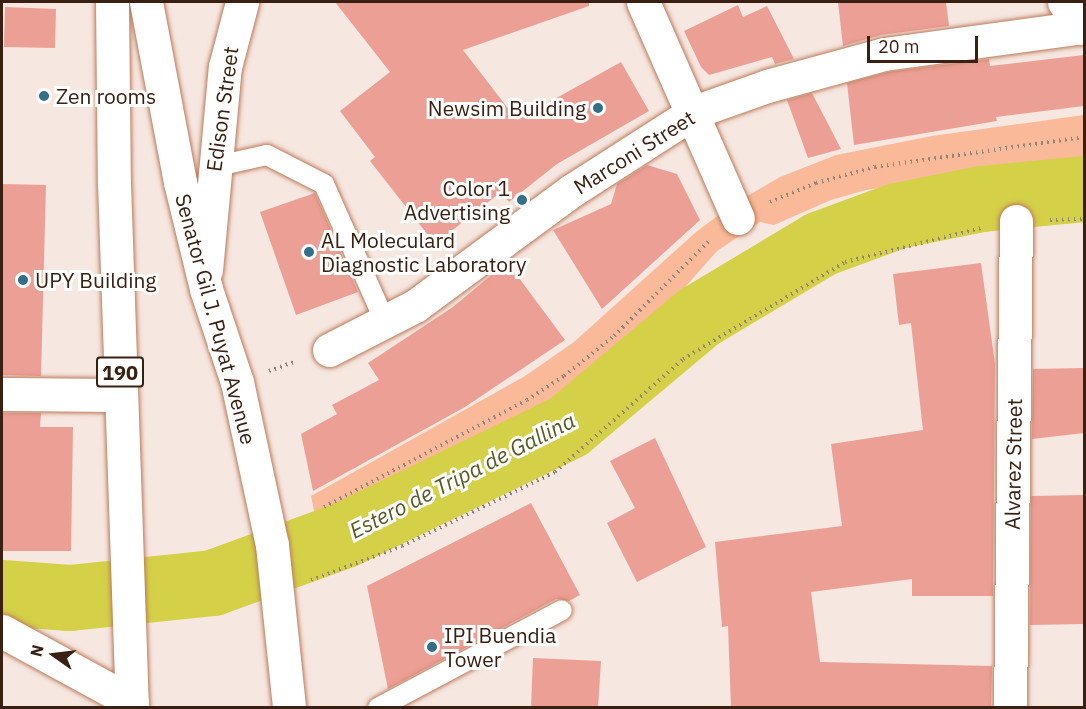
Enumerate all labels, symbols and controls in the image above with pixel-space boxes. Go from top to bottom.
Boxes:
scale bar [870,24,981,62]
text: 20 m [878,35,920,58]
street label: Edison Street [201,45,243,173]
place label: Zen rooms [56,83,156,109]
marker: Zen rooms [37,89,51,103]
place label: Newsim Building [428,95,586,121]
marker: Newsim Building [591,101,605,115]
street label: Marconi Street [569,105,699,199]
place label: Color 1 Advertising [404,175,510,225]
street label: Senator Gil J. Puyat Avenue [170,191,262,447]
marker: Color 1 Advertising [515,193,529,207]
place label: AL Moleculard Diagnostic Laboratory [321,227,526,277]
marker: AL Moleculard Diagnostic Laboratory [302,245,316,259]
place label: UPY Building [35,267,156,293]
marker: UPY Building [16,273,30,287]
road number: 190 [96,355,144,389]
street label: Alvarez Street [999,398,1027,530]
water label: Estero de Tripa de Gallina [345,407,579,543]
place label: IPI Buendia Tower [444,622,556,672]
north arrow [24,625,84,685]
marker: IPI Buendia Tower [425,640,439,654]
text: N [25,643,48,659]

